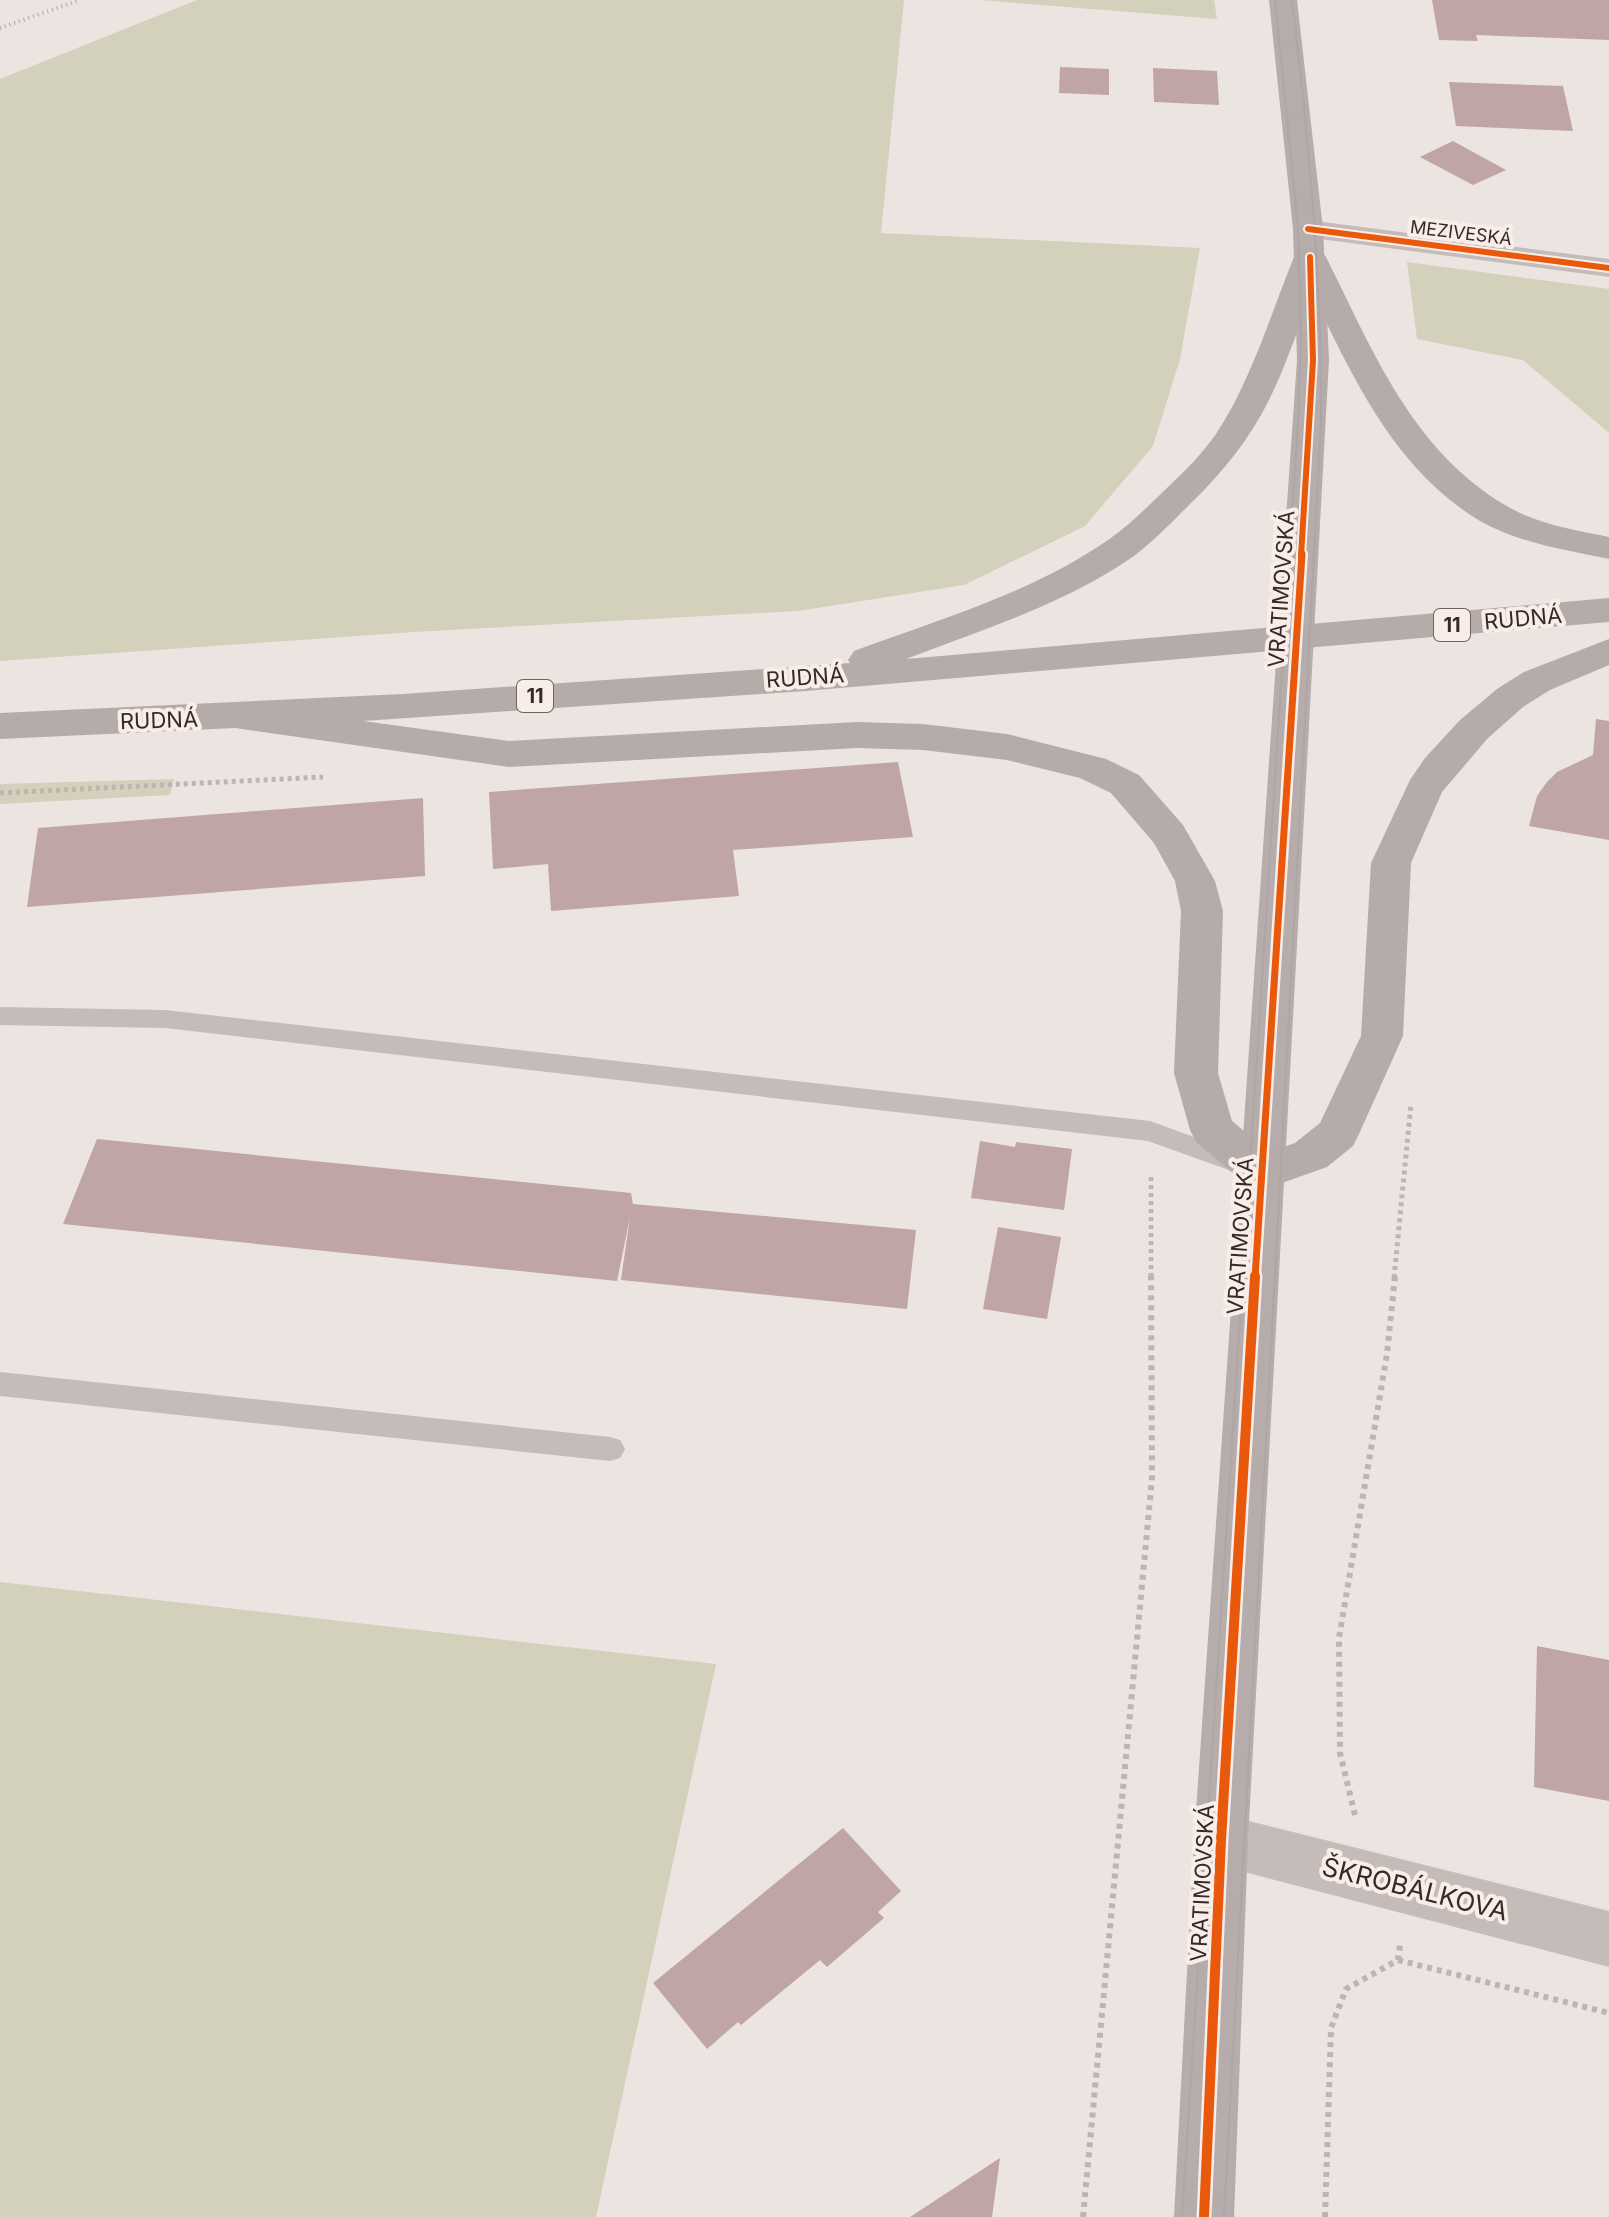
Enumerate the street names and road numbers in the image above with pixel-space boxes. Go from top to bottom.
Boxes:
street label: MEZIVESKÁ [1409,215,1513,249]
street label: VRATIMOVSKÁ [1263,509,1299,669]
street label: RUDNÁ [1483,602,1563,634]
road number: 11 [1434,609,1470,641]
street label: RUDNÁ [765,661,845,693]
road number: 11 [517,680,553,712]
street label: RUDNÁ [119,706,199,734]
street label: VRATIMOVSKÁ [1222,1156,1258,1316]
street label: VRATIMOVSKÁ [1185,1803,1219,1963]
street label: ŠKROBÁLKOVA [1319,1850,1511,1927]

